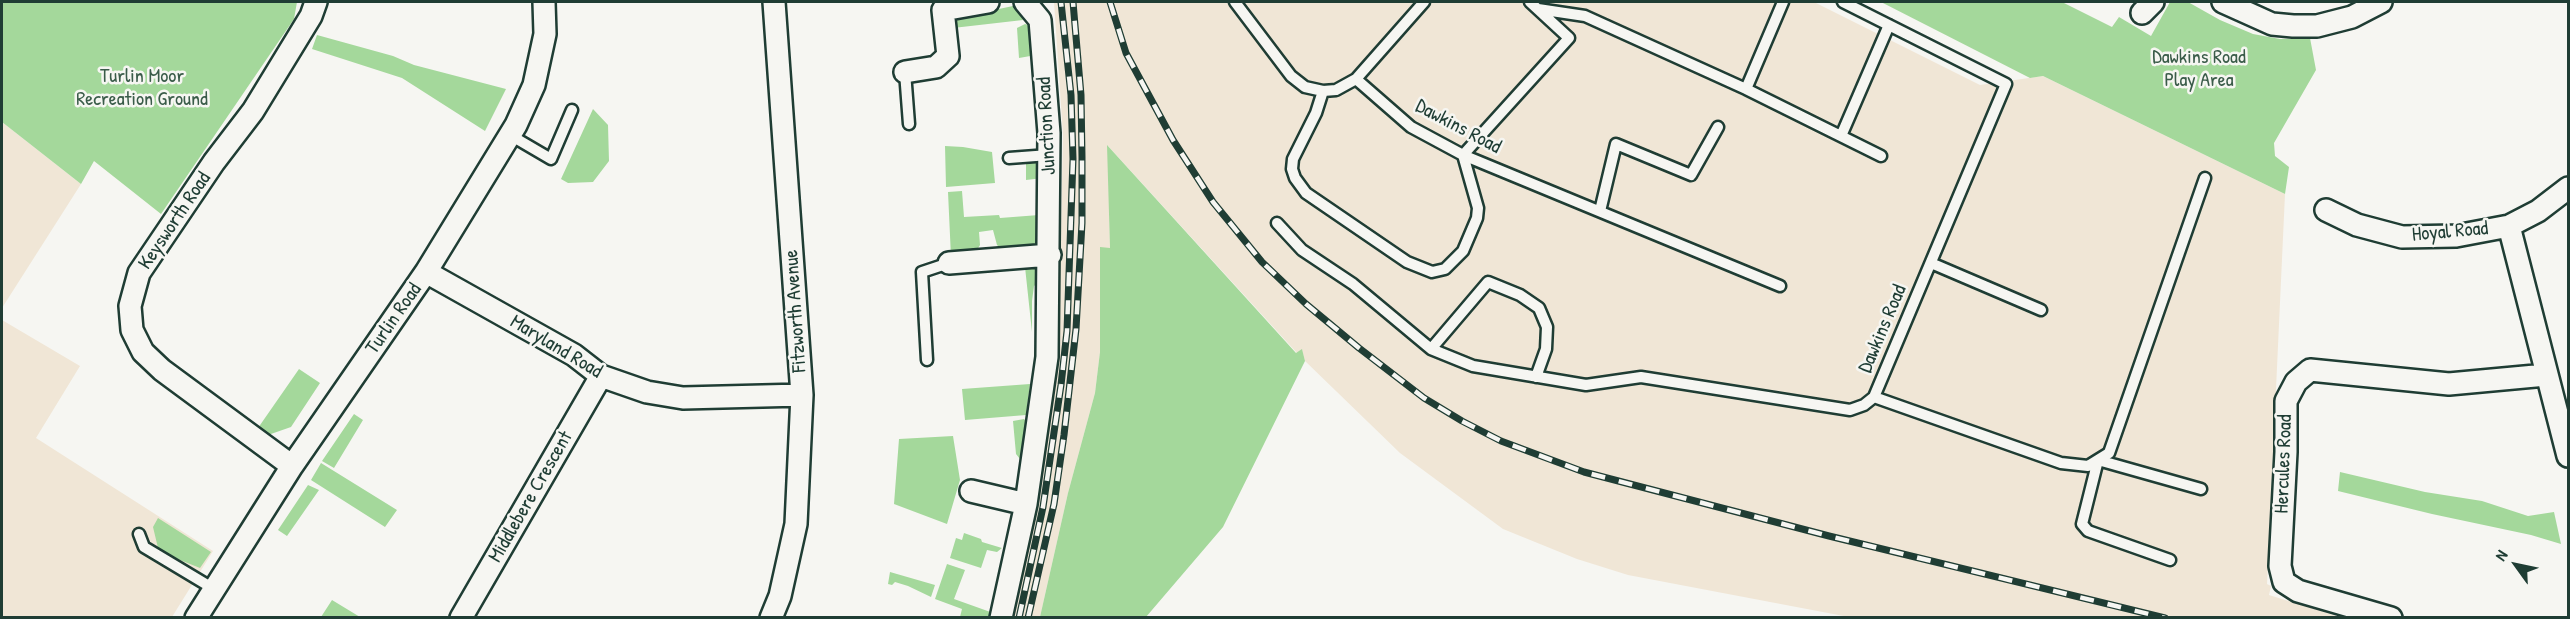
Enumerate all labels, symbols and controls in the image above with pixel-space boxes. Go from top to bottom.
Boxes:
park label: Dawkins Road Play Area [2152,46,2246,93]
park label: Turlin Moor Recreation Ground [76,65,208,112]
street label: Junction Road [1032,76,1062,176]
street label: Dawkins Road [1411,94,1505,160]
street label: Keysworth Road [134,168,216,274]
street label: Hoyal Road [2411,217,2489,247]
street label: Fitzworth Avenue [780,249,812,373]
street label: Turlin Road [361,279,427,359]
street label: Dawkins Road [1854,281,1912,377]
street label: Maryland Road [506,310,606,384]
street label: Hercules Road [2270,414,2298,514]
street label: Middlebere Crescent [484,427,578,567]
north arrow [2486,535,2546,595]
text: N [2489,546,2512,565]

